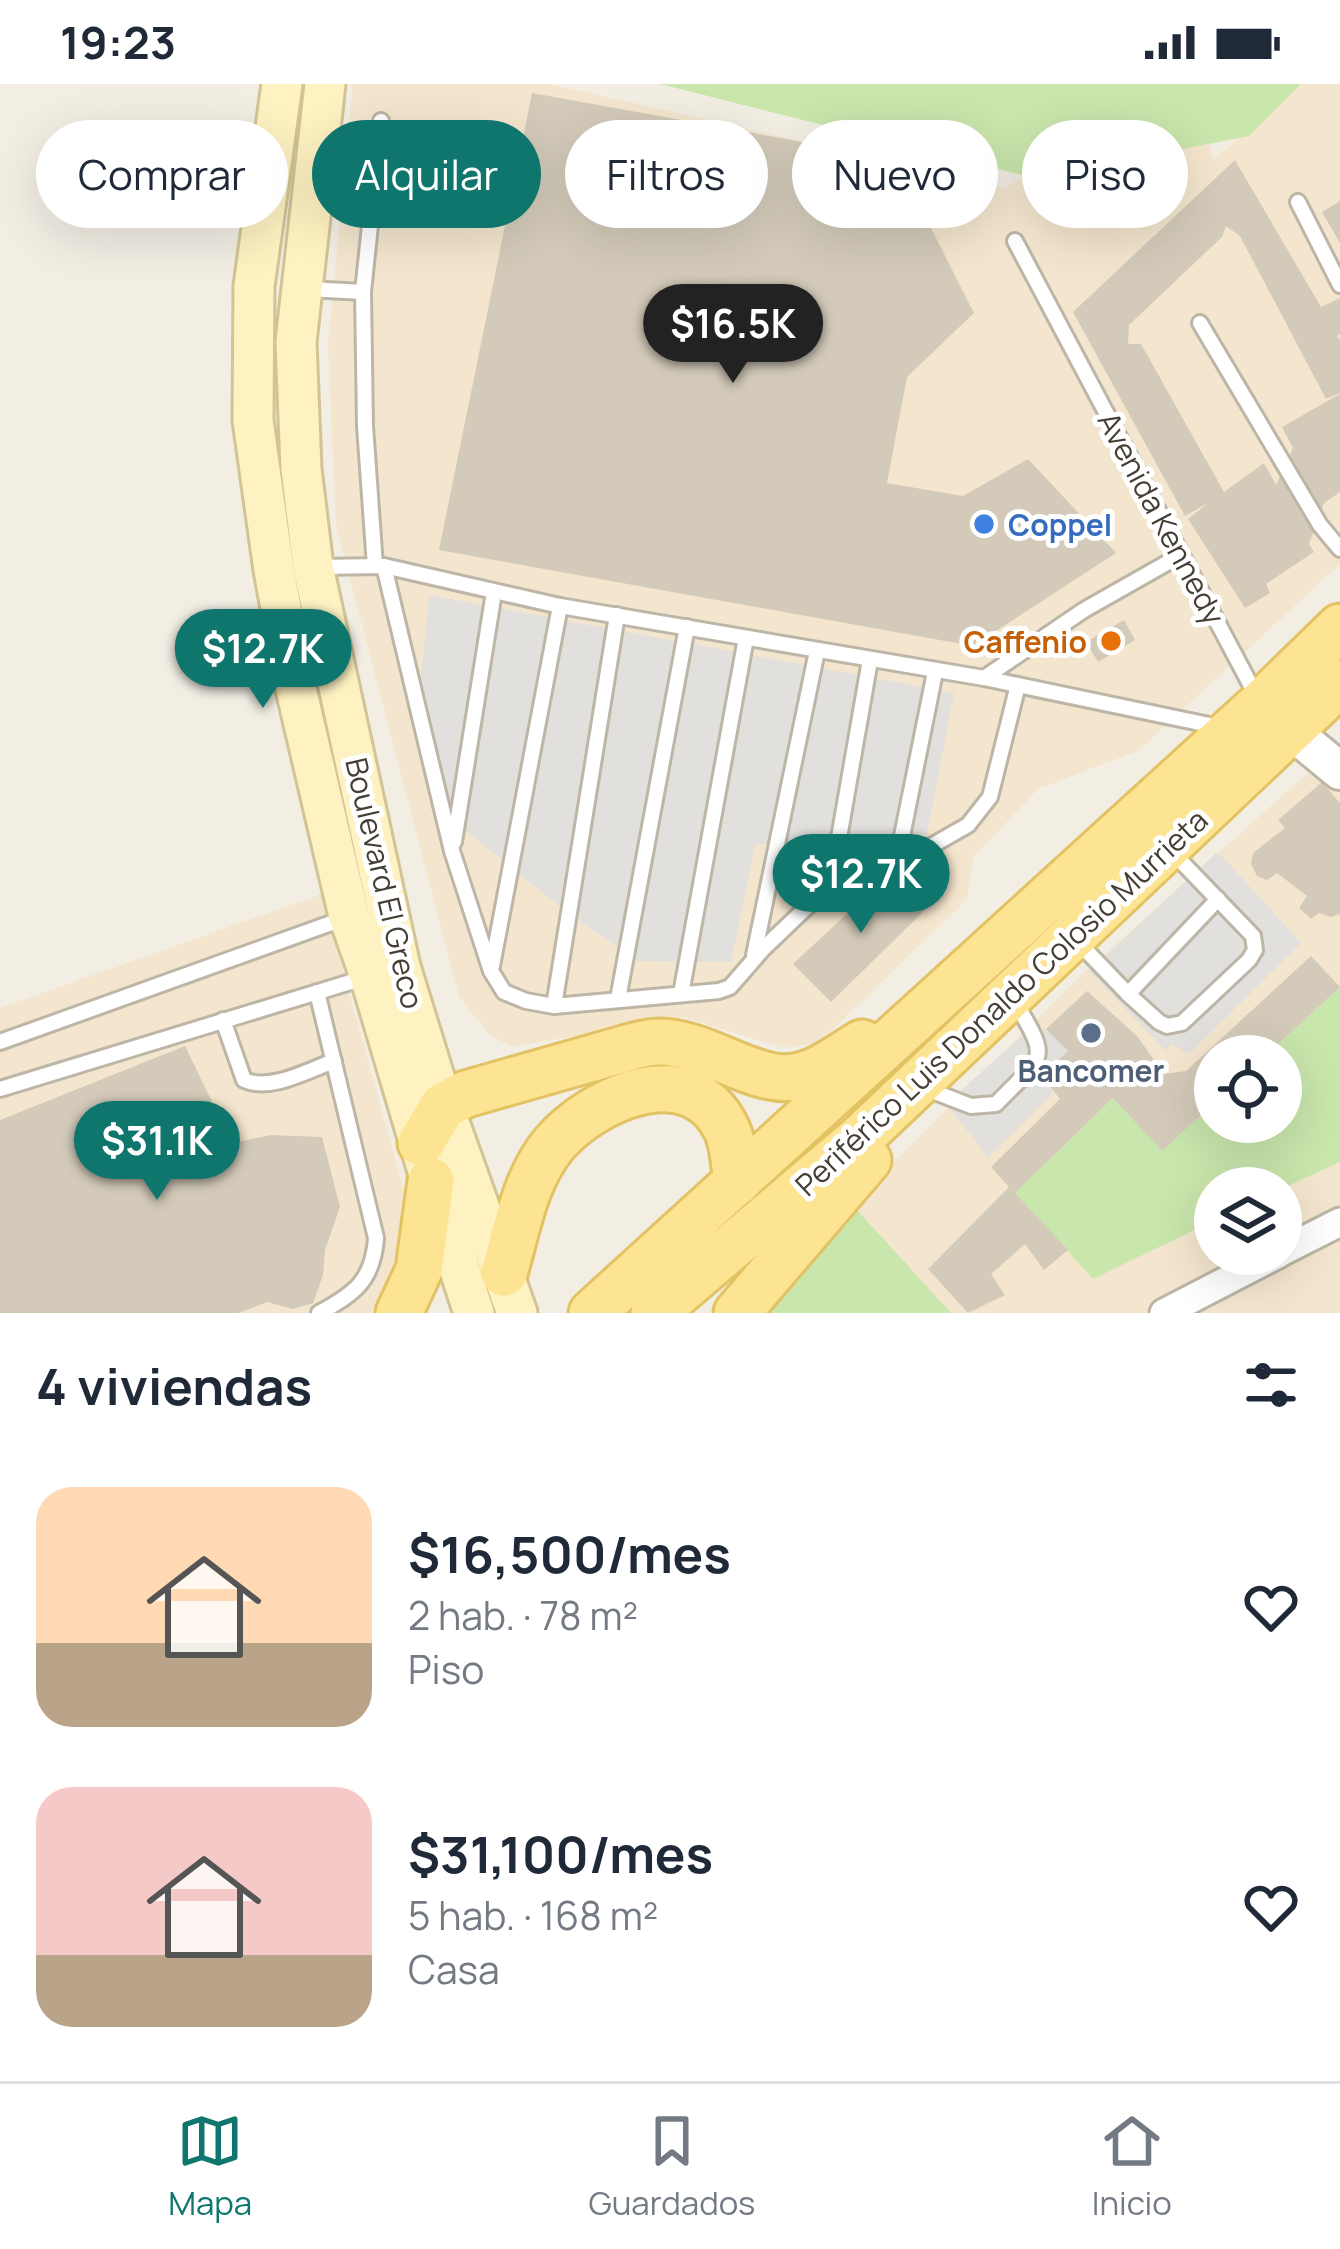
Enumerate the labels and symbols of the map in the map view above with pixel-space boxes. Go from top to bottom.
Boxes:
pin: $16.5K [635,284,831,386]
street label: Avenida Kennedy [1089,405,1235,632]
place label: Coppel [1008,504,1112,545]
marker: Coppel [971,511,997,537]
pin: $12.7K [165,609,361,711]
place label: Caffenio [963,621,1087,662]
marker: Caffenio [1098,628,1124,654]
street label: Boulevard El Greco [336,753,434,1013]
street label: Periférico Luis Donaldo Colosio Murrieta [786,799,1216,1205]
pin: $12.7K [763,834,959,936]
marker: Bancomer [1078,1020,1104,1046]
place label: Bancomer [1018,1050,1164,1091]
pin: $31.1K [59,1101,255,1203]

